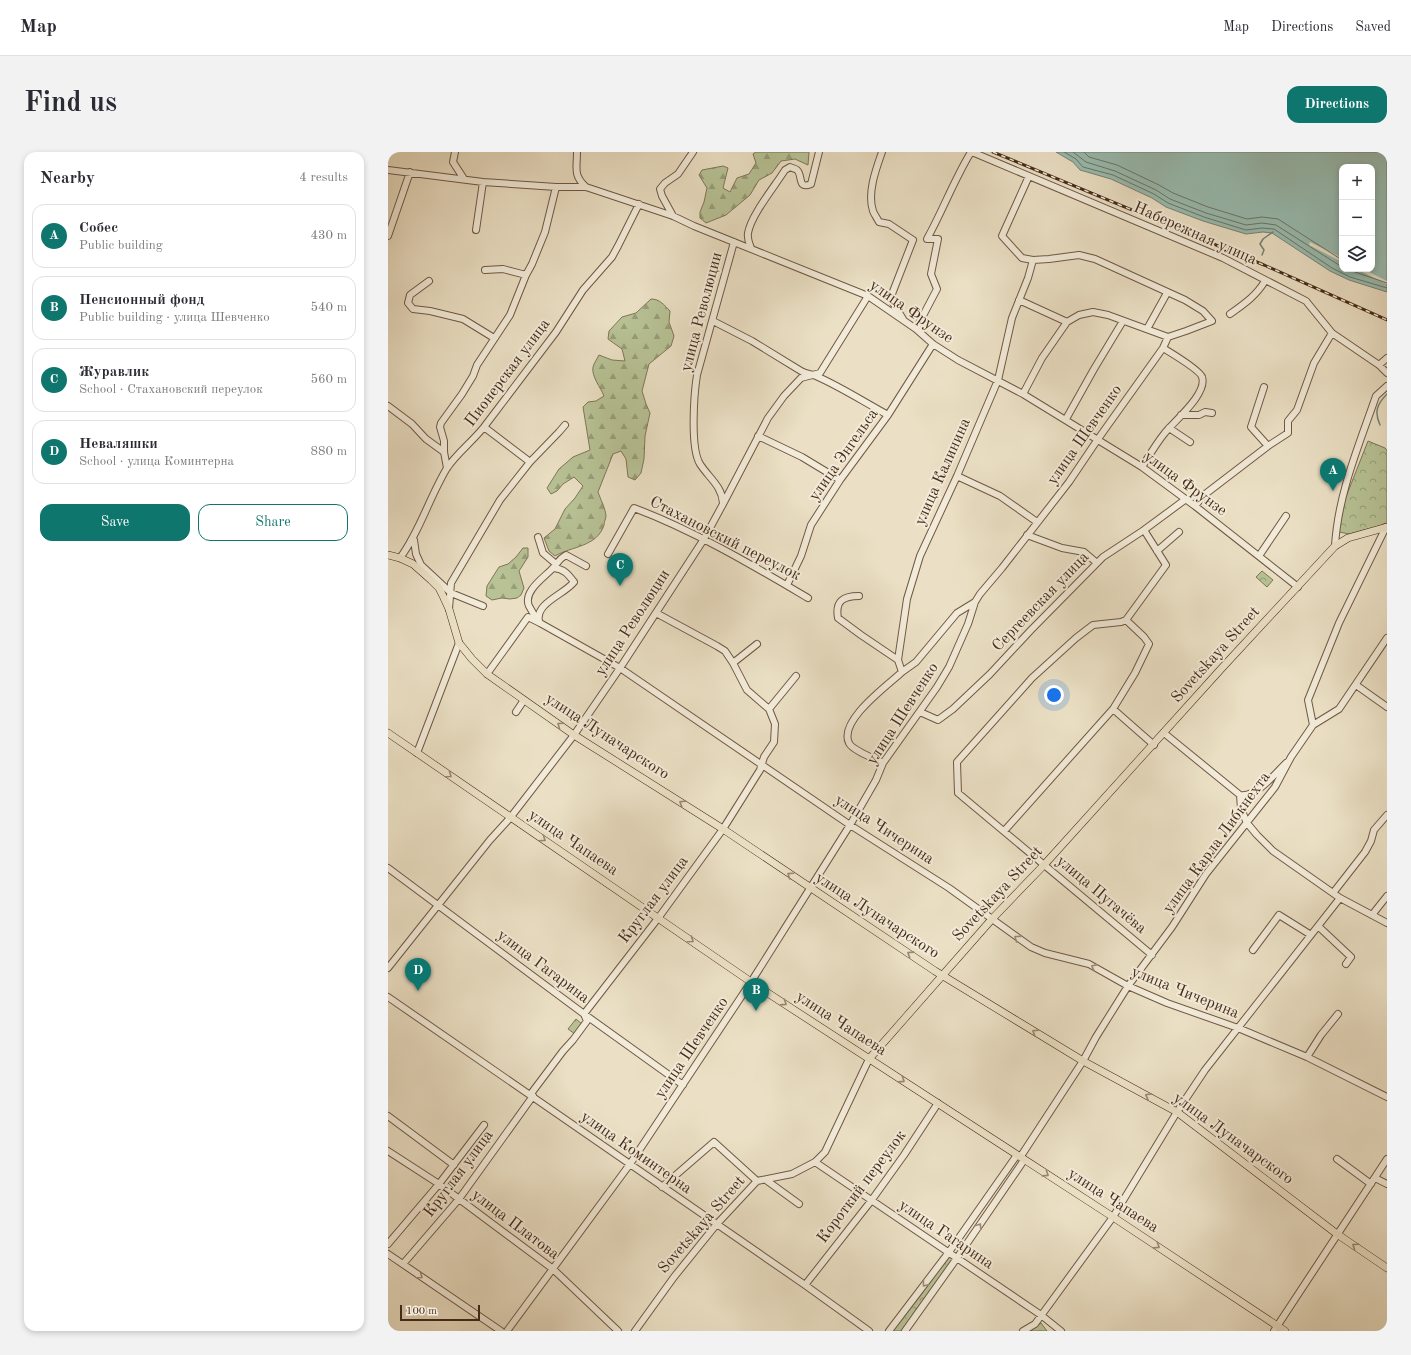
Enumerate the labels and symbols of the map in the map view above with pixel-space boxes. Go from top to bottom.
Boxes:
street label: Набережная улица [1131,200,1259,268]
street label: улица Революции [678,251,726,373]
street label: улица Фрунзе [866,277,956,347]
street label: Пионерская улица [462,316,554,430]
street label: улица Шевченко [1045,382,1125,488]
street label: улица Энгельса [806,406,882,504]
street label: улица Калинина [912,416,974,528]
street label: улица Фрунзе [1141,449,1229,519]
pin: A [1320,458,1346,491]
street label: Стахановский переулок [647,494,803,584]
street label: Сергеевская улица [990,549,1093,655]
pin: C [607,553,633,586]
street label: улица Революции [593,567,673,679]
street label: Sovetskaya Street [1169,603,1264,706]
street label: улица Шевченко [864,660,942,768]
your location [1044,685,1064,705]
street label: улица Луначарского [542,691,672,783]
one-way arrow [558,723,565,730]
street label: улица Карла Либкнехта [1160,769,1274,917]
one-way arrow [445,770,452,778]
street label: улица Чичерина [832,792,937,868]
one-way arrow [679,801,686,808]
street label: улица Чапаева [525,807,621,879]
one-way arrow [539,834,546,842]
street label: Sovetskaya Street [950,843,1046,945]
street label: Круглая улица [616,853,692,946]
street label: улица Пугачёва [1053,853,1149,937]
street label: улица Луначарского [812,870,942,962]
one-way arrow [787,872,794,880]
street label: улица Гагарина [494,927,592,1007]
one-way arrow [686,935,693,942]
one-way arrow [1015,935,1022,942]
one-way arrow [907,951,914,959]
pin: D [405,958,431,991]
one-way arrow [1091,964,1099,972]
street label: улица Чичерина [1129,964,1241,1022]
pin: B [743,978,769,1011]
street label: улица Чапаева [793,989,889,1059]
street label: улица Шевченко [652,994,732,1101]
one-way arrow [779,999,786,1006]
one-way arrow [1032,1029,1039,1037]
one-way arrow [898,1075,905,1082]
street label: улица Луначарского [1170,1090,1296,1188]
one-way arrow [1145,1094,1152,1101]
street label: улица Коминтерна [578,1109,695,1197]
street label: Круглая улица [421,1127,497,1220]
street label: Короткий переулок [815,1128,909,1246]
street label: улица Чапаева [1065,1166,1161,1236]
one-way arrow [1042,1169,1049,1177]
street label: Sovetskaya Street [655,1173,749,1277]
street label: улица Платова [468,1187,562,1263]
street label: улица Гагарина [896,1197,996,1273]
one-way arrow [974,1223,982,1230]
one-way arrow [1153,1241,1160,1249]
one-way arrow [1352,1243,1359,1251]
one-way arrow [416,1271,423,1279]
one-way arrow [923,1279,930,1286]
scale bar [400,1303,480,1322]

